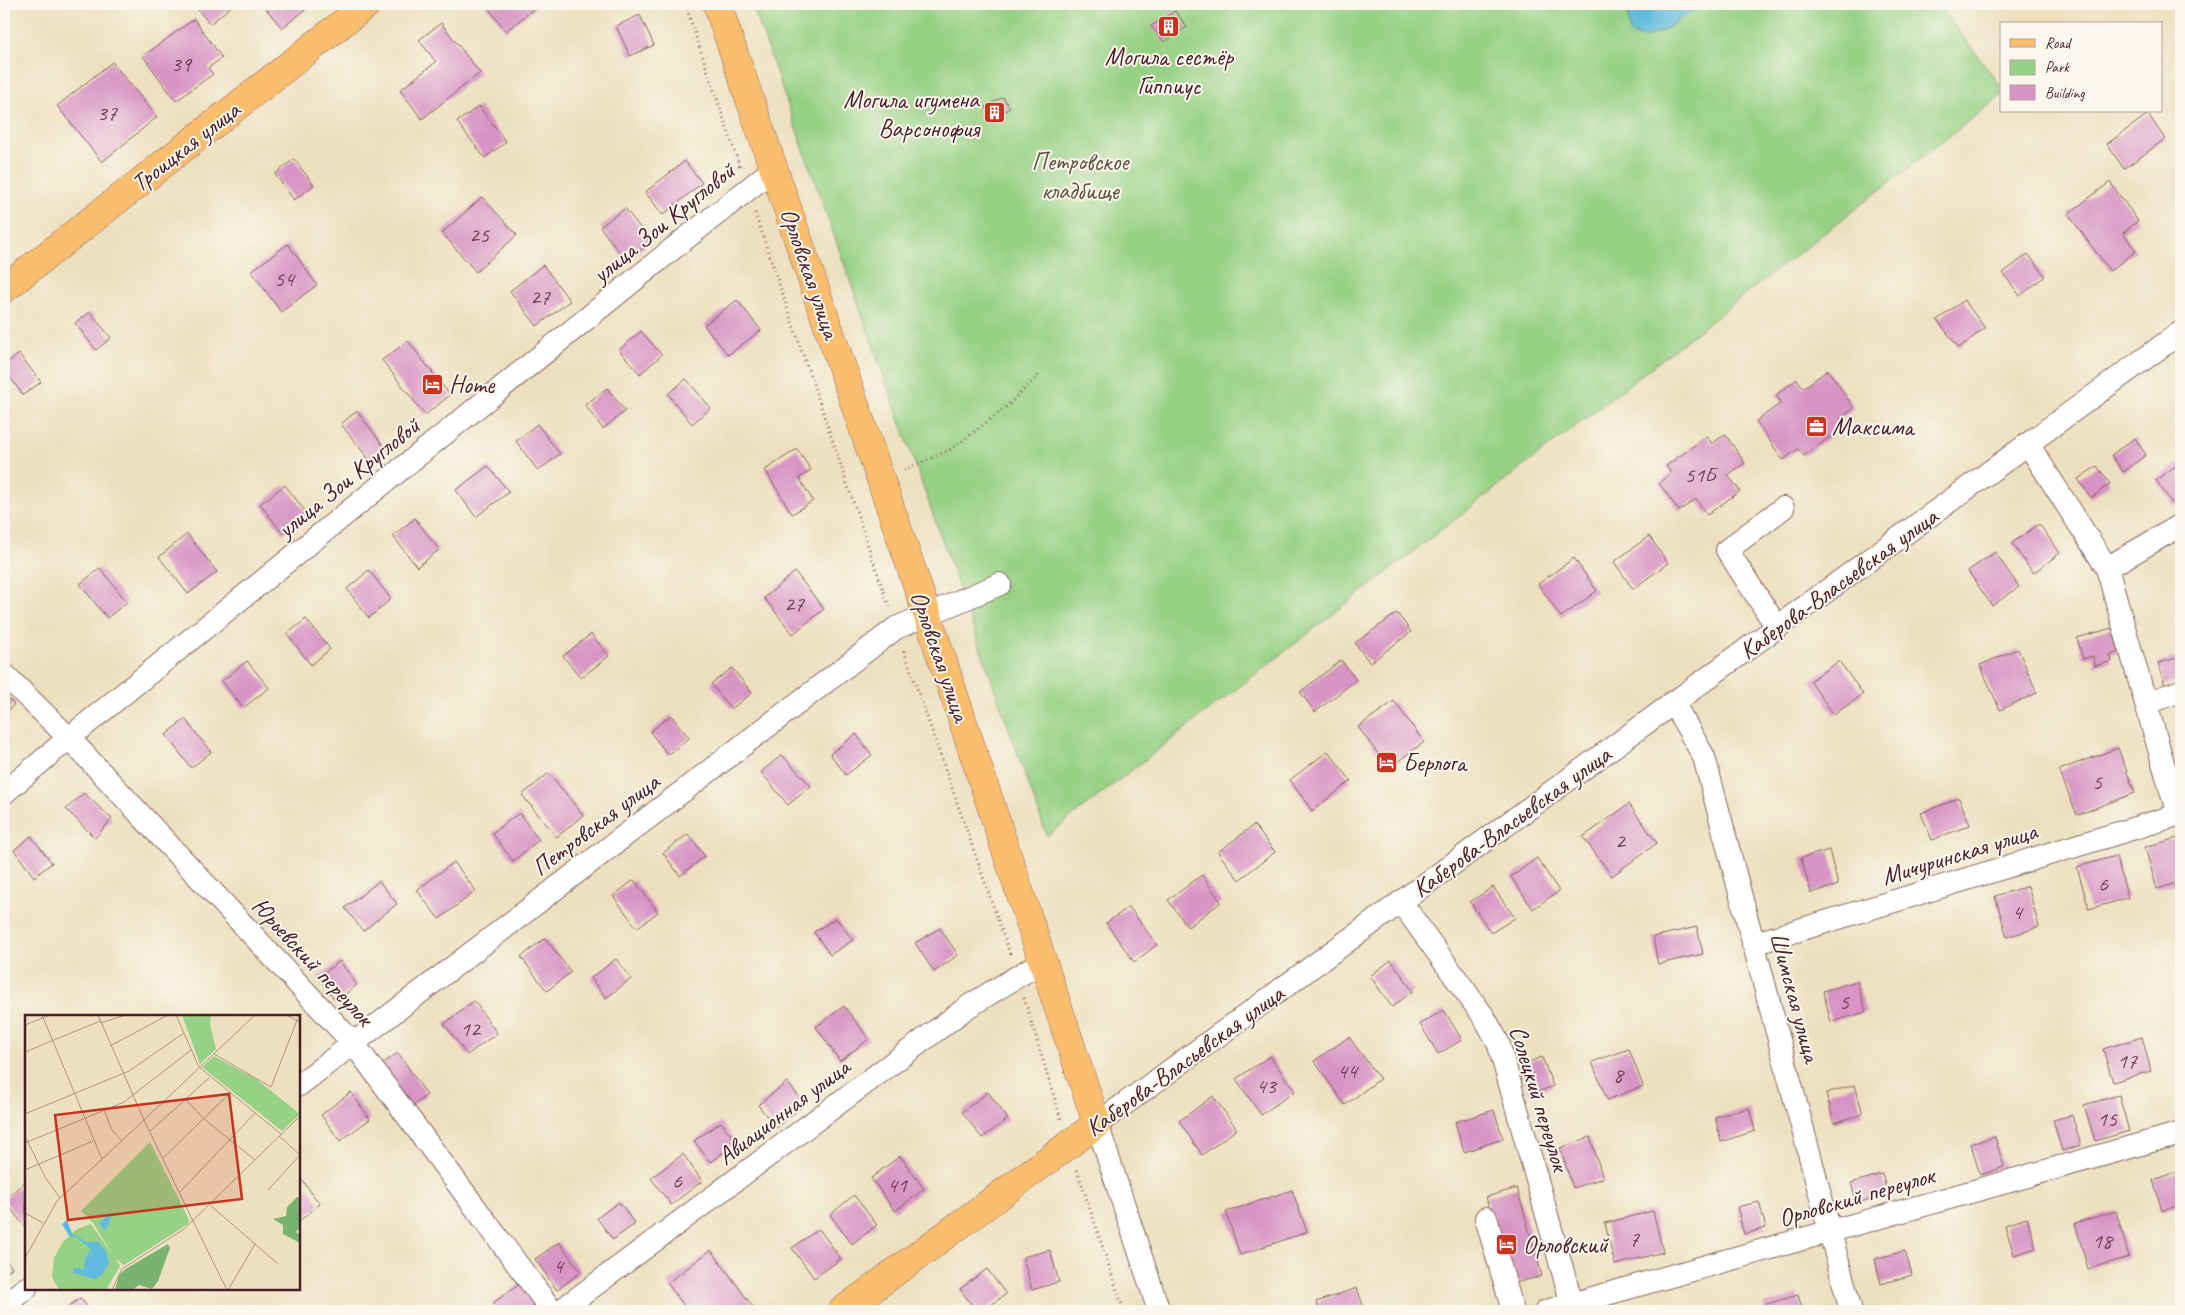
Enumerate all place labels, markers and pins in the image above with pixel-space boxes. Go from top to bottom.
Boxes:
building icon: Могила сестёр Гиппиус [1157,15,1181,39]
place label: Могила сестёр Гиппиус [1105,41,1235,102]
place label: Могила игумена Варсонофия [843,84,981,145]
building icon: Могила игумена Варсонофия [983,101,1007,125]
place label: Home [449,369,496,401]
hotel icon: Home [421,372,445,396]
place label: Максима [1832,411,1916,443]
office icon: Максима [1804,414,1828,438]
place label: Берлога [1403,747,1469,779]
hotel icon: Берлога [1375,750,1399,774]
place label: Орловский [1523,1229,1610,1261]
hotel icon: Орловский [1495,1232,1519,1256]

